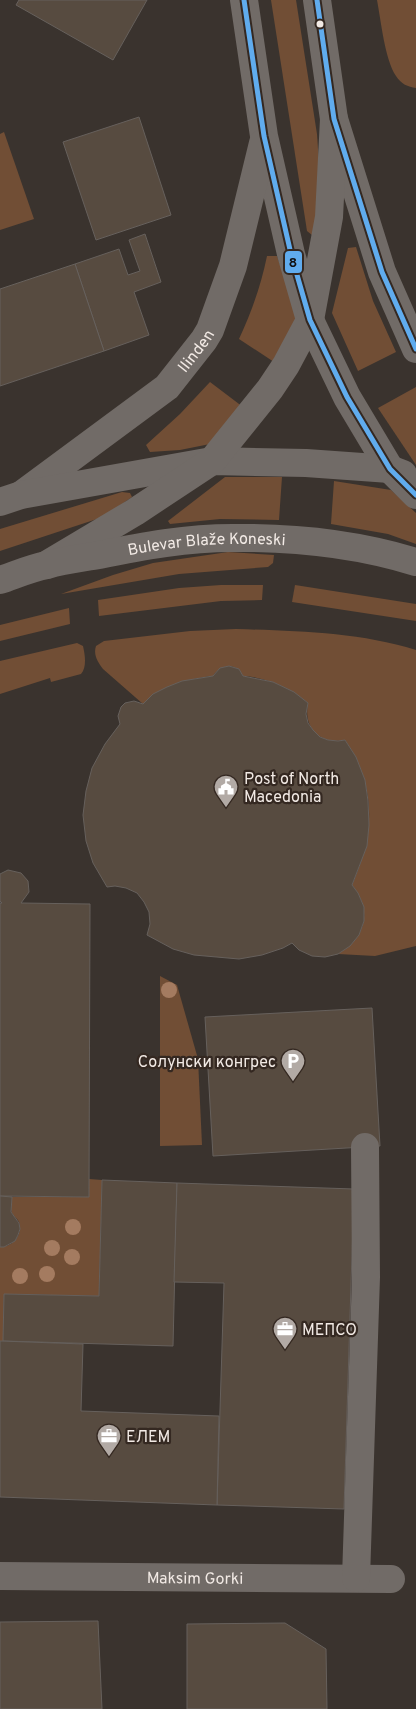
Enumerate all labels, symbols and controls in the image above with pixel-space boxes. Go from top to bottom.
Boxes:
unlabelled marker [315,19,325,29]
line badge: 8 [284,250,303,274]
text: 8 [289,255,297,272]
street label: Ilinden [174,326,220,377]
street label: Bulevar Blaže Koneski [126,530,286,561]
place label: Post of North Macedonia [244,770,339,808]
public building icon: Post of North Macedonia [213,774,239,808]
parking icon: Солунски конгрес [280,1048,306,1082]
place label: Солунски конгрес [138,1053,276,1073]
office icon: МЕПСО [272,1316,298,1350]
place label: МЕПСО [302,1321,357,1341]
office icon: ЕЛЕМ [96,1423,122,1457]
place label: ЕЛЕМ [126,1428,170,1448]
street label: Maksim Gorki [147,1569,243,1590]

